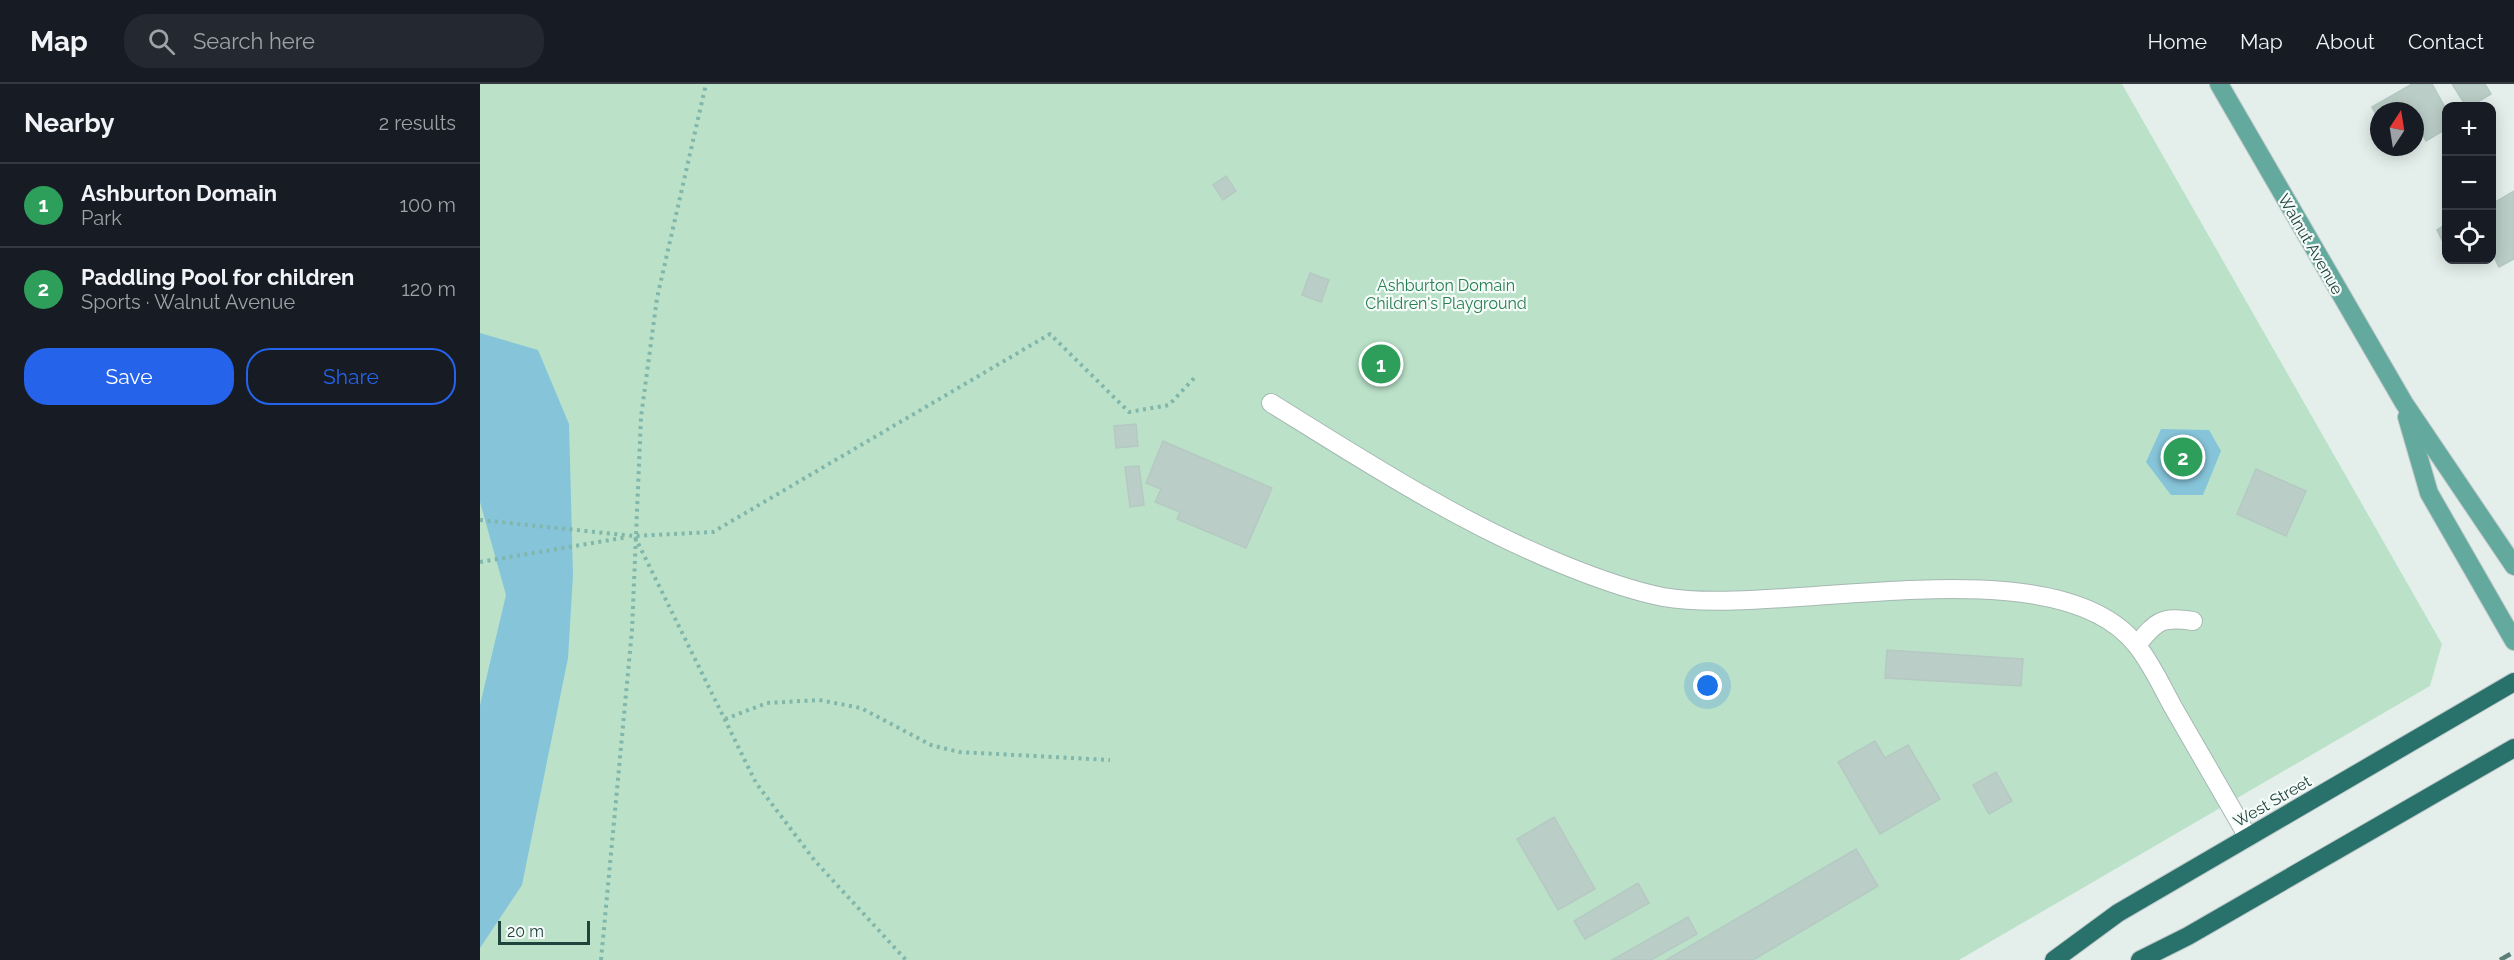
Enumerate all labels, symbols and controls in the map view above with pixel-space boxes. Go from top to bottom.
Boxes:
search box [124,14,544,68]
text: Map [30,25,88,58]
icon: search [145,25,178,58]
text: Search here [193,28,315,54]
text: Home [2148,29,2207,54]
text: Map [2240,29,2283,54]
text: About [2316,29,2375,54]
text: Contact [2408,29,2484,54]
north arrow [2370,102,2424,156]
map controls [2442,102,2496,264]
button: + [2442,102,2496,156]
text: Nearby [24,108,114,138]
text: 2 results [379,111,456,135]
button: − [2442,156,2496,210]
text: Ashburton Domain [81,180,277,206]
street label: Walnut Avenue [2274,191,2347,298]
text: 1 [39,193,48,217]
text: 100 m [399,193,456,217]
text: Park [81,206,122,230]
button: locate [2442,210,2496,264]
text: Paddling Pool for children [81,264,354,290]
park label: Ashburton Domain Children's Playground [1365,276,1527,313]
text: 2 [38,277,49,301]
text: 120 m [401,277,456,301]
text: Sports · Walnut Avenue [81,290,295,314]
pin: 1 [1362,342,1400,386]
button: Save [24,348,234,405]
button: Share [246,348,456,405]
pin: 2 [2164,434,2202,479]
your location [1693,671,1722,700]
street label: West Street [2230,771,2315,831]
scale bar [498,918,590,946]
text: 20 m [507,922,544,941]

